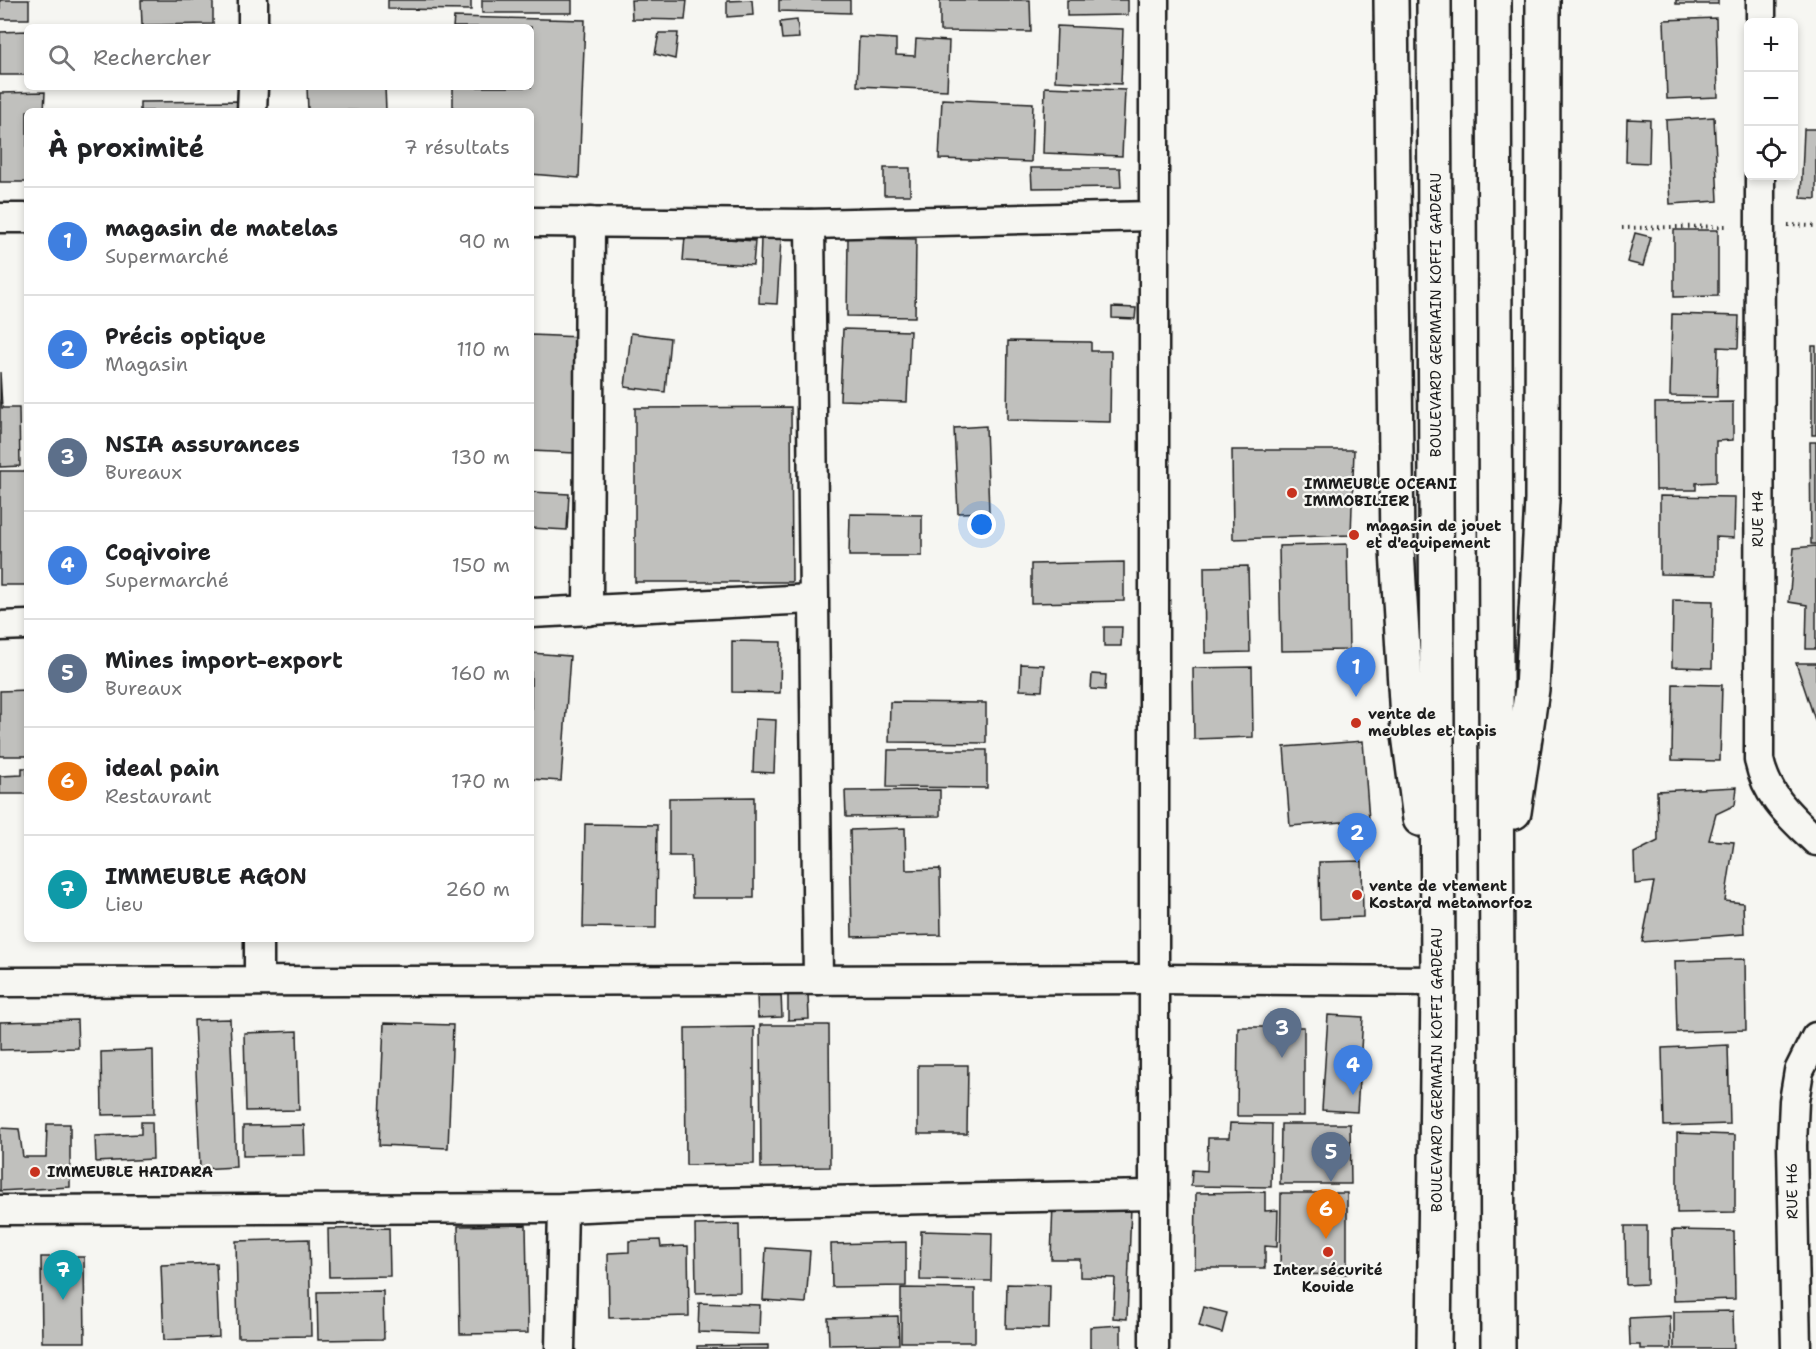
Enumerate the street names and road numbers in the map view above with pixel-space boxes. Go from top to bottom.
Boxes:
street label: BOULEVARD GERMAIN KOFFI GADEAU [1426,173,1446,457]
street label: RUE H4 [1748,491,1768,547]
street label: BOULEVARD GERMAIN KOFFI GADEAU [1427,928,1447,1212]
street label: RUE H6 [1782,1163,1802,1219]

